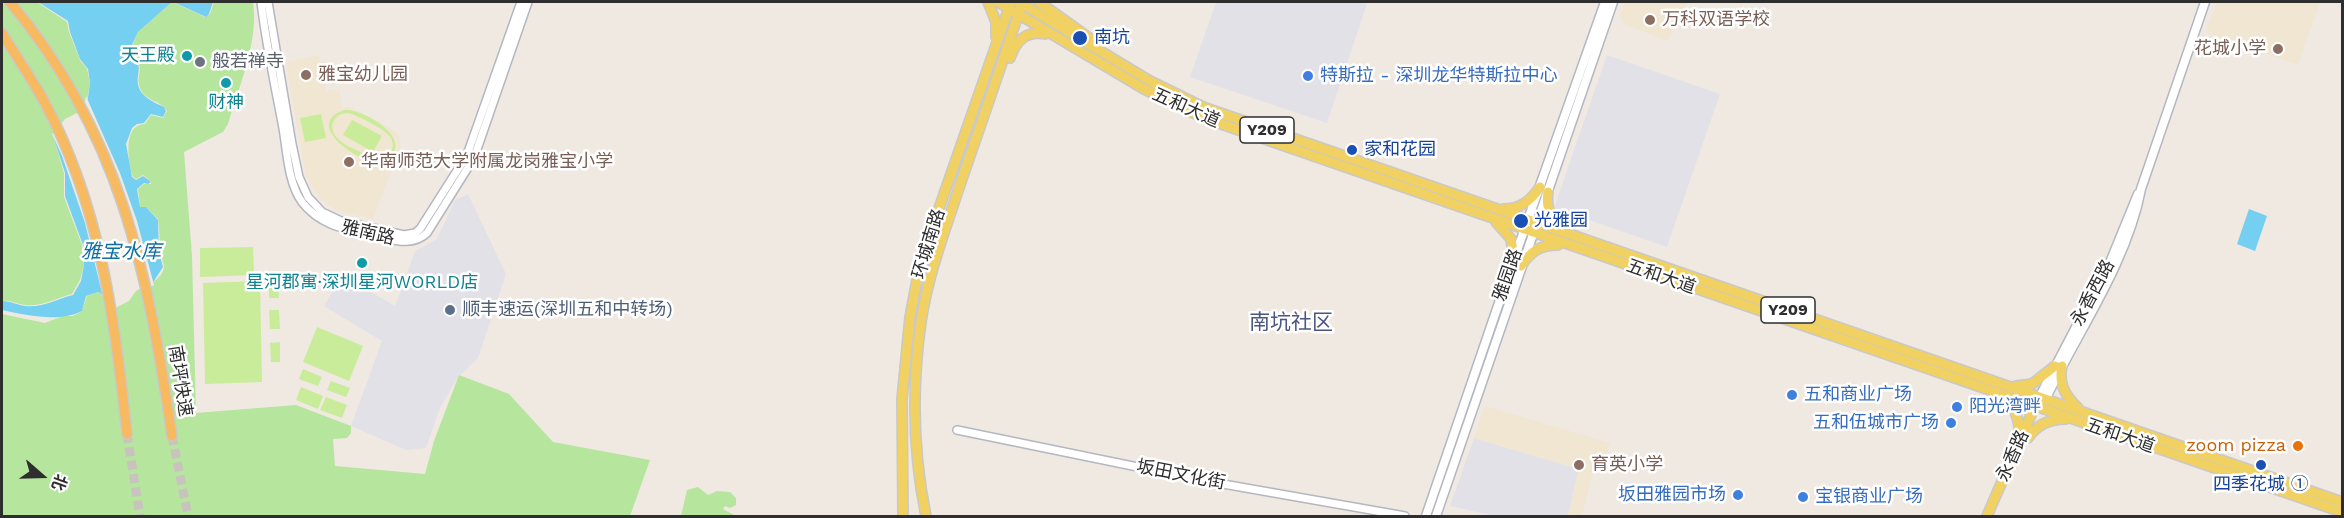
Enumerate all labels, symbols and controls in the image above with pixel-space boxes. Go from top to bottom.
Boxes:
place label: 万科双语学校 [1662,9,1770,31]
marker: 万科双语学校 [1643,13,1657,27]
place label: 南坑 [1094,27,1130,49]
marker: 南坑 [1071,29,1089,47]
place label: 花城小学 [2194,38,2266,60]
marker: 花城小学 [2271,42,2285,56]
place label: 天王殿 [121,45,175,67]
marker: 天王殿 [180,49,194,63]
place label: 般若禅寺 [212,51,284,73]
marker: 般若禅寺 [193,55,207,69]
place label: 雅宝幼儿园 [318,64,408,86]
place label: 特斯拉 - 深圳龙华特斯拉中心 [1320,65,1557,87]
marker: 雅宝幼儿园 [299,68,313,82]
marker: 特斯拉 - 深圳龙华特斯拉中心 [1301,69,1315,83]
marker: 财神 [219,76,233,90]
street label: 五和大道 [1149,83,1223,133]
place label: 财神 [208,92,244,114]
road number: Y209 [1240,117,1294,143]
place label: 家和花园 [1364,139,1436,161]
marker: 家和花园 [1345,143,1359,157]
place label: 华南师范大学附属龙岗雅宝小学 [361,151,613,173]
marker: 华南师范大学附属龙岗雅宝小学 [342,155,356,169]
street label: 环城南路 [908,206,950,282]
place label: 光雅园 [1534,210,1588,232]
marker: 光雅园 [1512,212,1530,230]
street label: 雅南路 [339,216,397,250]
water label: 雅宝水库 [81,240,161,264]
street label: 雅园路 [1489,246,1527,304]
street label: 五和大道 [1623,255,1699,299]
marker: 星河郡寓·深圳星河WORLD店 [355,256,369,270]
street label: 永香西路 [2067,256,2119,330]
place label: 星河郡寓·深圳星河WORLD店 [246,272,478,294]
road number: Y209 [1761,297,1815,323]
place label: 顺丰速运(深圳五和中转场) [462,299,673,321]
marker: 顺丰速运(深圳五和中转场) [443,303,457,317]
district label: 南坑社区 [1249,310,1333,336]
street label: 南坪快速 [164,344,196,418]
place label: 五和商业广场 [1804,384,1912,406]
marker: 五和商业广场 [1785,388,1799,402]
place label: 阳光湾畔 [1969,396,2041,418]
marker: 阳光湾畔 [1950,400,1964,414]
place label: 五和伍城市广场 [1813,412,1939,434]
street label: 五和大道 [2082,414,2158,458]
marker: 五和伍城市广场 [1944,416,1958,430]
street label: 永香路 [1992,427,2034,485]
place label: zoom pizza [2186,435,2286,457]
marker: zoom pizza [2291,439,2305,453]
north arrow [12,446,72,506]
place label: 育英小学 [1591,454,1663,476]
street label: 坂田文化街 [1135,456,1227,494]
marker: 育英小学 [1572,458,1586,472]
marker: 四季花城 ① [2254,458,2268,472]
text: 北 [48,472,71,493]
place label: 四季花城 ① [2213,474,2309,496]
place label: 坂田雅园市场 [1618,484,1726,506]
place label: 宝银商业广场 [1815,486,1923,508]
marker: 坂田雅园市场 [1731,488,1745,502]
marker: 宝银商业广场 [1796,490,1810,504]

